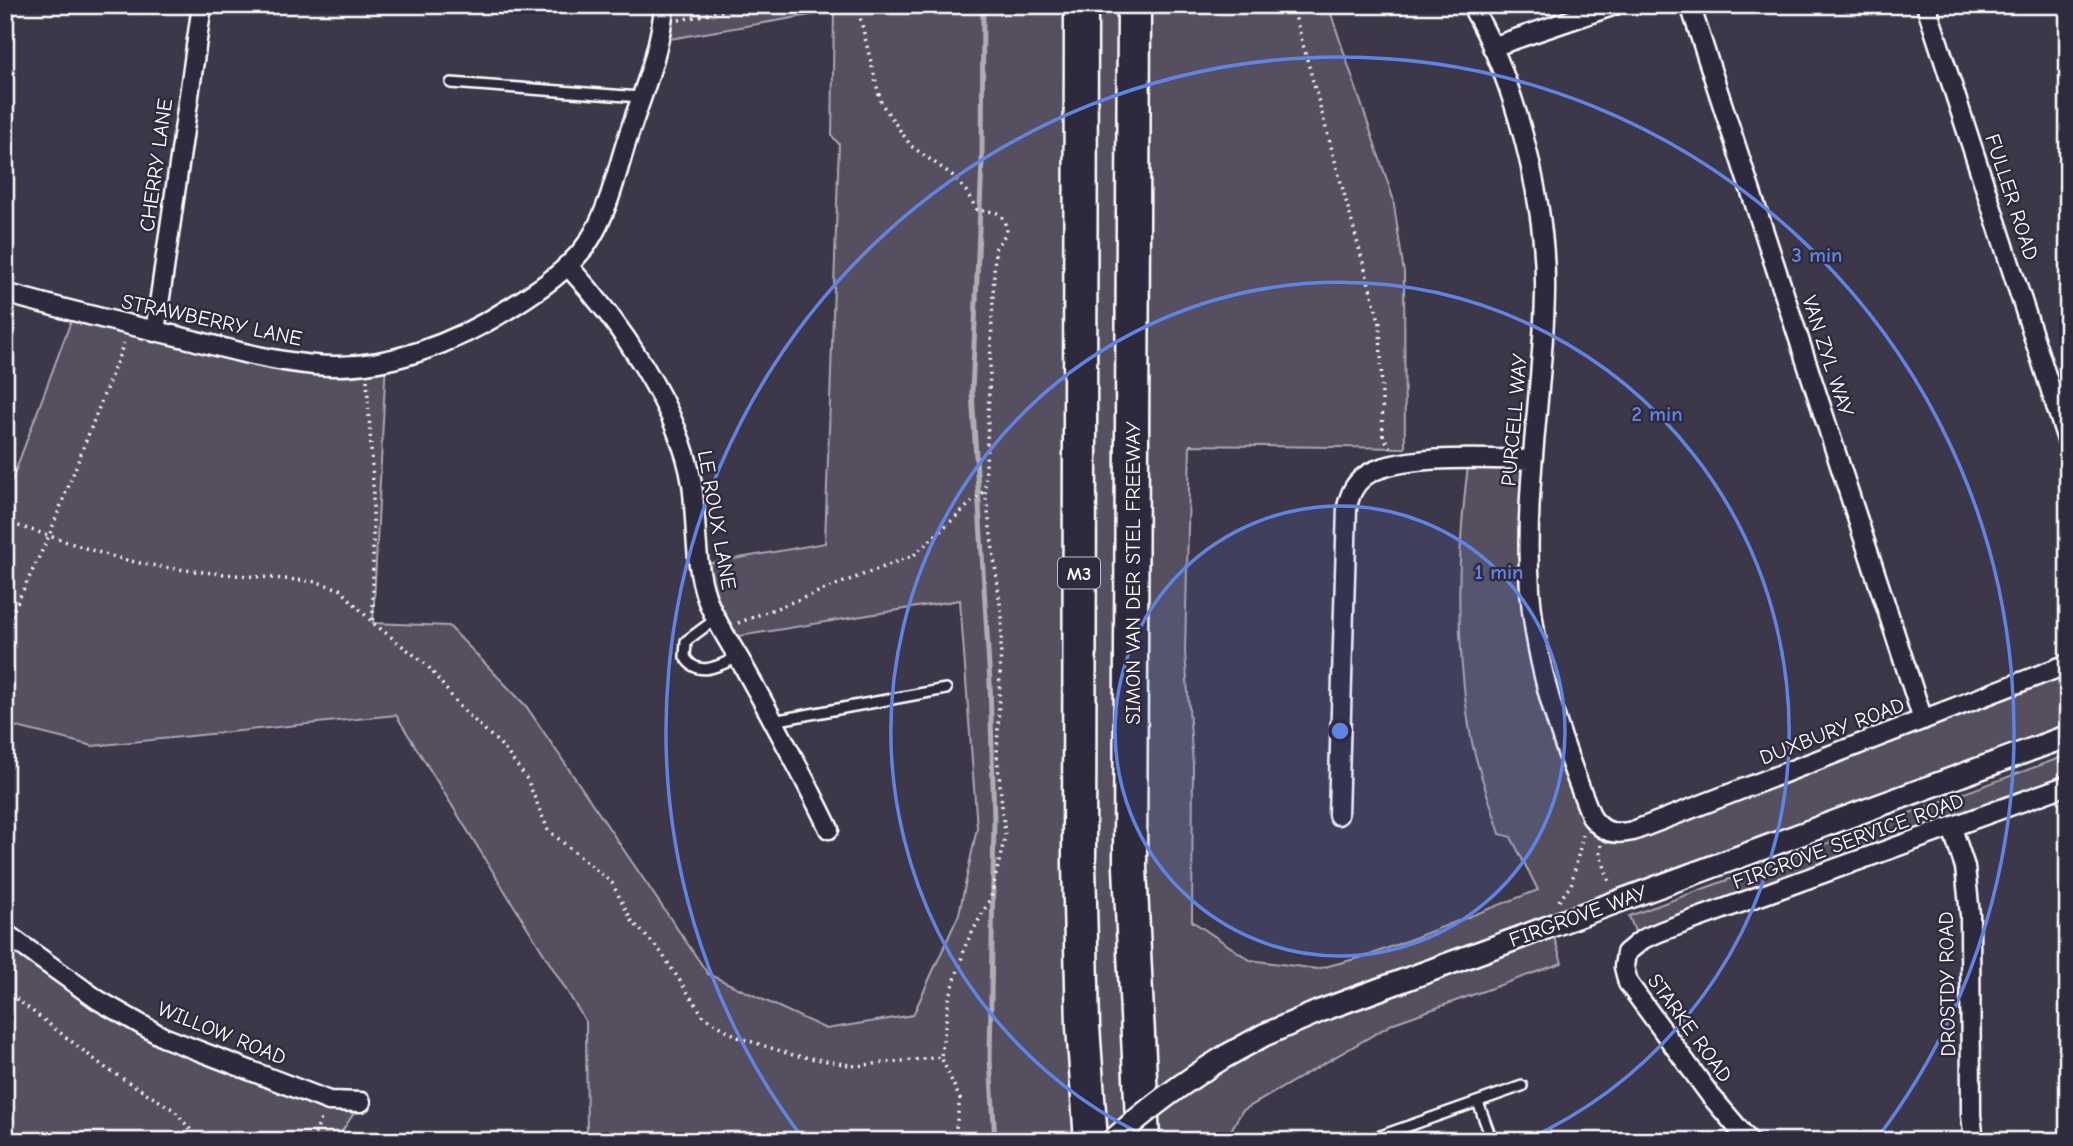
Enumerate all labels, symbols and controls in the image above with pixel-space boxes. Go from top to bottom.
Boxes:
street label: CHERRY LANE [135,97,177,233]
street label: FULLER ROAD [1980,131,2044,263]
text: 3 min [1791,243,1843,267]
street label: STRAWBERRY LANE [120,289,304,351]
street label: VAN ZYL WAY [1797,293,1859,420]
street label: PURCELL WAY [1496,352,1532,487]
text: 2 min [1631,402,1683,426]
street label: SIMON VAN DER STEL FREEWAY [1121,421,1145,725]
street label: LE ROUX LANE [693,448,741,592]
road number: M3 [1058,558,1100,588]
text: 1 min [1475,560,1523,584]
street label: DUXBURY ROAD [1756,692,1908,770]
centre of rings [1328,719,1352,743]
street label: FIRGROVE SERVICE ROAD [1729,788,1967,894]
street label: FIRGROVE WAY [1506,880,1651,952]
street label: DROSTDY ROAD [1934,911,1960,1057]
street label: STARKE ROAD [1643,969,1737,1087]
street label: WILLOW ROAD [154,996,290,1070]

